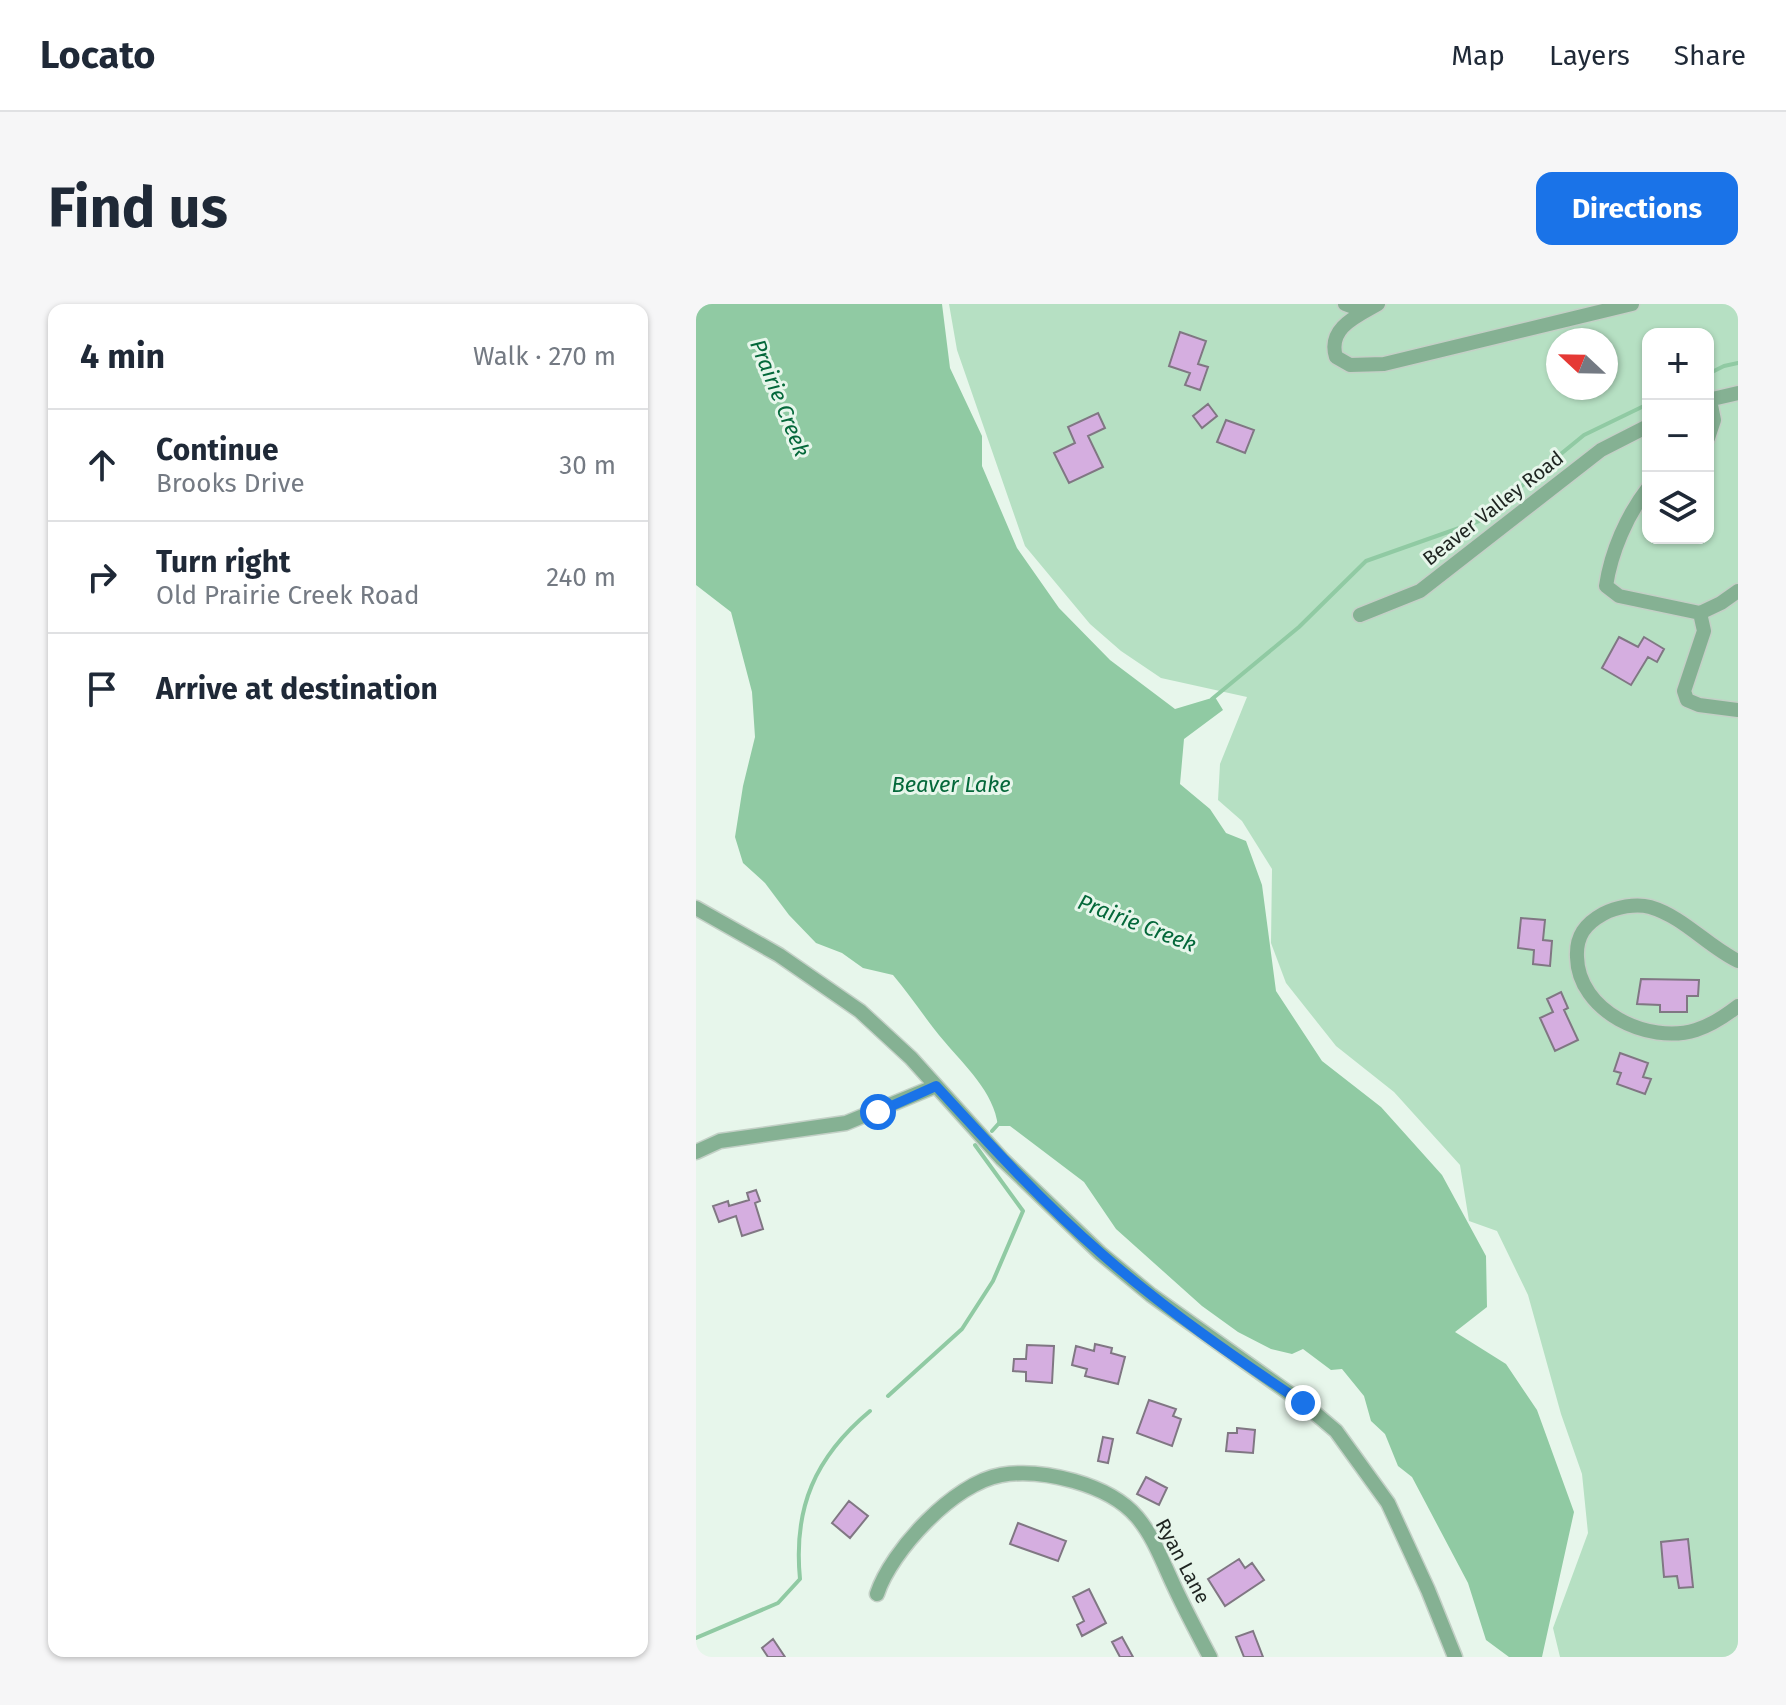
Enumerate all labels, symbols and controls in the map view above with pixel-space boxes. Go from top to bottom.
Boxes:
text: Locato [40,32,156,78]
text: Map [1451,39,1505,72]
text: Layers [1549,39,1630,72]
text: Share [1674,39,1746,72]
button: Directions [1536,172,1738,245]
text: Find us [48,175,228,242]
north arrow [1546,328,1618,400]
map controls [1642,328,1714,544]
button: + [1642,328,1714,400]
water label: Prairie Creek [744,335,816,461]
text: 4 min [80,336,165,377]
text: Walk · 270 m [473,341,616,372]
button: − [1642,400,1714,472]
text: Continue [156,432,279,468]
icon: ahead [80,443,124,487]
street label: Beaver Valley Road [1418,446,1568,570]
text: 30 m [559,450,616,481]
text: Brooks Drive [156,468,305,499]
button: layers [1642,472,1714,544]
text: Turn right [156,544,291,580]
icon: right [80,555,124,599]
text: 240 m [546,562,616,593]
text: Old Prairie Creek Road [156,580,419,611]
icon: arrive [80,667,124,711]
text: Arrive at destination [156,671,438,707]
water label: Beaver Lake [891,771,1011,798]
water label: Prairie Creek [1074,888,1200,958]
route start [860,1094,896,1130]
route end [1285,1385,1321,1421]
street label: Ryan Lane [1151,1514,1215,1608]

